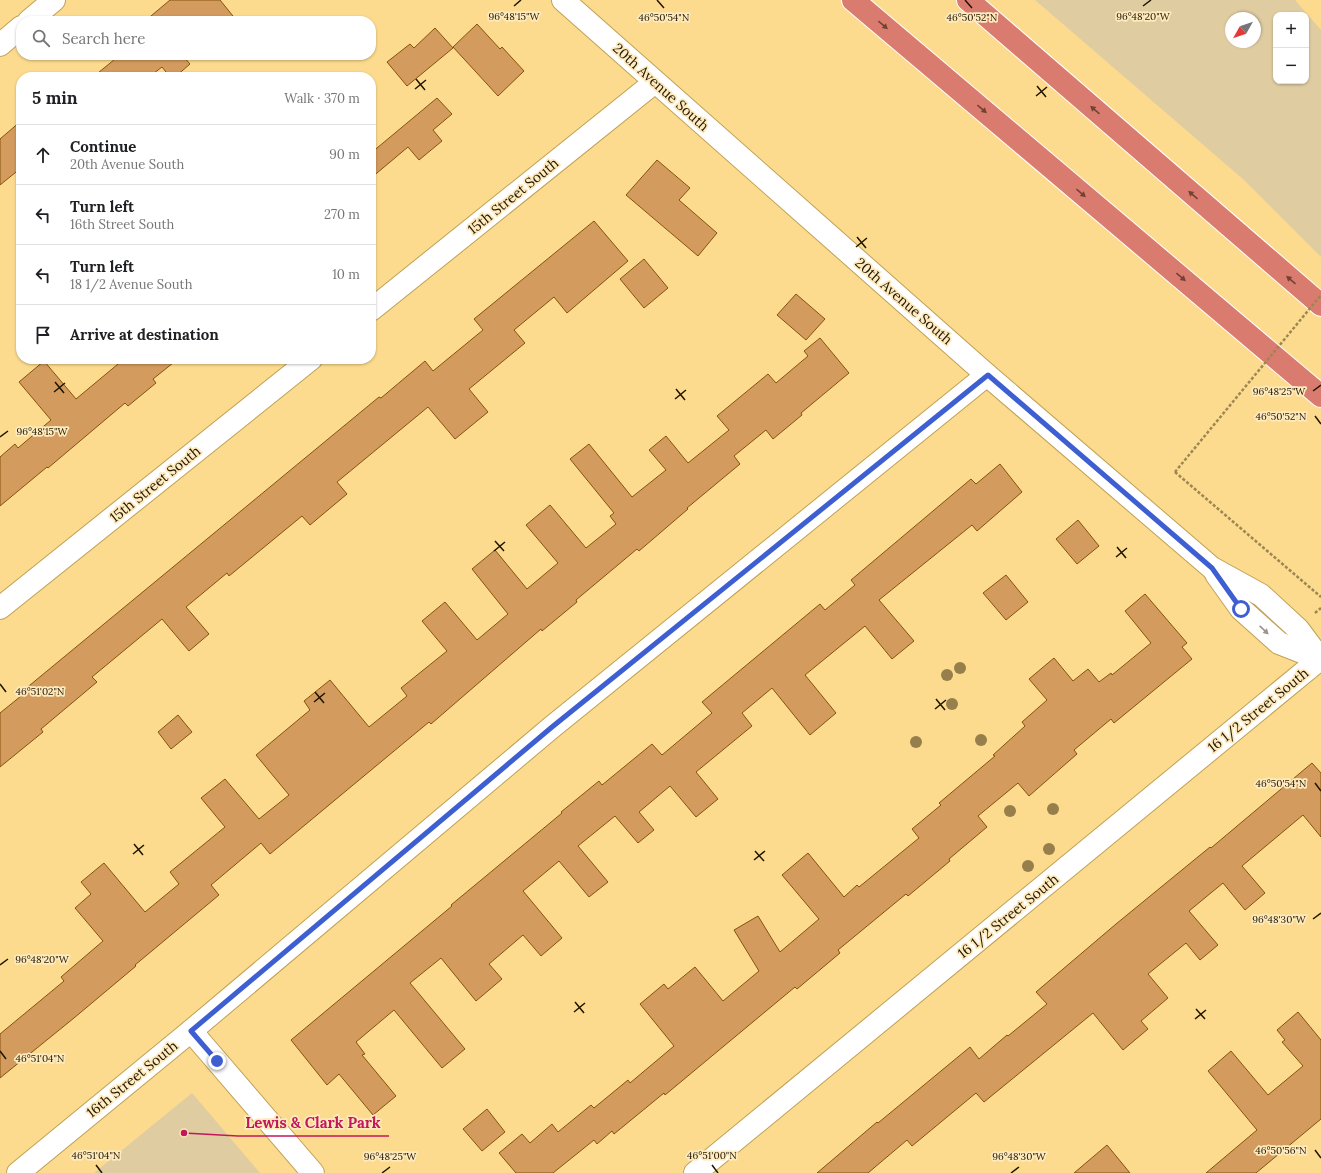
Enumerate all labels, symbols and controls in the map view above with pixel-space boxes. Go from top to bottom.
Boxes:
text: 96°48'15"W [489,10,540,23]
text: 96°48'20"W [1116,10,1171,23]
text: 46°50'54"N [639,11,690,24]
text: 46°50'52"N [947,11,998,24]
north arrow [1225,12,1261,48]
map controls [1273,12,1309,84]
button: + [1273,12,1309,48]
search box [16,16,376,60]
one-way arrow [877,21,888,30]
icon: search [30,27,52,49]
text: Search here [62,29,145,48]
street label: 20th Avenue South [609,39,713,135]
button: − [1273,48,1309,84]
text: 5 min [32,87,78,109]
text: Walk · 370 m [284,90,360,107]
one-way arrow [977,104,987,113]
one-way arrow [1090,105,1100,115]
text: Continue [70,137,136,156]
icon: ahead [32,144,54,166]
text: 90 m [329,146,360,163]
street label: 15th Street South [464,154,562,238]
text: 20th Avenue South [70,156,184,173]
one-way arrow [1076,188,1087,197]
one-way arrow [1188,190,1198,200]
text: Turn left [70,197,134,216]
icon: left [32,204,54,226]
text: 270 m [324,206,360,223]
text: 16th Street South [70,216,174,233]
street label: 20th Avenue South [852,254,956,348]
text: Turn left [70,257,134,276]
icon: left [32,264,54,286]
text: 10 m [332,266,360,283]
one-way arrow [1176,272,1186,281]
text: 18 1/2 Avenue South [70,276,192,293]
one-way arrow [1287,276,1296,285]
icon: arrive [32,324,54,346]
text: Arrive at destination [70,325,219,344]
text: 96°48'25"W [1253,385,1306,398]
text: 46°50'52"N [1256,410,1307,423]
text: 96°48'15"W [17,425,68,438]
street label: 15th Street South [106,442,204,526]
route start [1232,600,1250,618]
one-way arrow [1259,625,1269,634]
street label: 16 1/2 Street South [1204,664,1312,756]
text: 46°51'02"N [15,685,65,698]
text: 46°50'54"N [1256,777,1307,790]
street label: 16 1/2 Street South [954,870,1062,962]
text: 96°48'30"W [1252,913,1307,926]
text: 96°48'20"W [15,953,70,966]
street label: 16th Street South [83,1037,181,1121]
text: 46°51'04"N [15,1052,65,1065]
route end [208,1052,226,1070]
callout: Lewis & Clark Park [238,1109,389,1136]
text: Lewis & Clark Park [245,1113,381,1132]
text: 46°50'56"N [1255,1144,1307,1157]
text: 46°51'04"N [71,1149,121,1162]
text: 46°51'00"N [687,1149,737,1162]
text: 96°48'25"W [364,1150,417,1163]
text: 96°48'30"W [992,1150,1047,1163]

